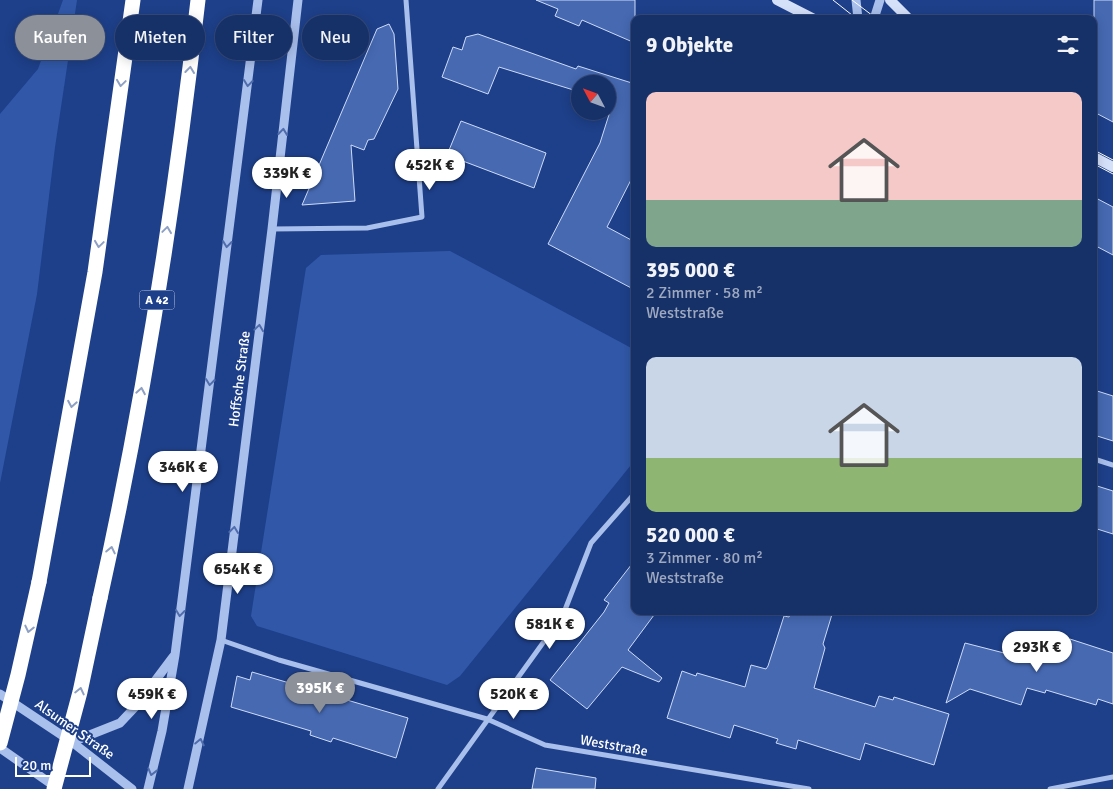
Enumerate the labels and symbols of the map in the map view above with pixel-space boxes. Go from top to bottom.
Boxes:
one-way arrow [184,65,195,73]
north arrow [571,75,616,120]
one-way arrow [117,79,127,87]
one-way arrow [243,79,253,87]
one-way arrow [277,128,288,136]
pin: 452K € [389,148,471,191]
pin: 339K € [246,156,328,199]
one-way arrow [161,226,172,234]
one-way arrow [94,240,105,248]
one-way arrow [222,241,233,249]
road number: A 42 [140,290,174,310]
one-way arrow [253,324,264,332]
street label: Hoffsche Straße [225,330,254,428]
one-way arrow [205,378,216,386]
one-way arrow [136,386,146,395]
one-way arrow [67,400,78,409]
pin: 346K € [142,450,224,493]
one-way arrow [228,525,239,533]
one-way arrow [105,546,116,555]
pin: 654K € [197,552,279,595]
pin: 581K € [509,608,591,650]
one-way arrow [175,609,186,617]
one-way arrow [24,625,35,634]
pin: 293K € [996,630,1078,673]
pin: 395K € [279,672,361,714]
pin: 459K € [111,678,193,720]
pin: 520K € [473,678,555,720]
one-way arrow [74,687,85,696]
street label: Alsumer Straße [32,696,118,763]
street label: Weststraße [579,731,649,760]
one-way arrow [194,737,204,746]
scale bar [15,754,91,777]
one-way arrow [147,767,158,776]

